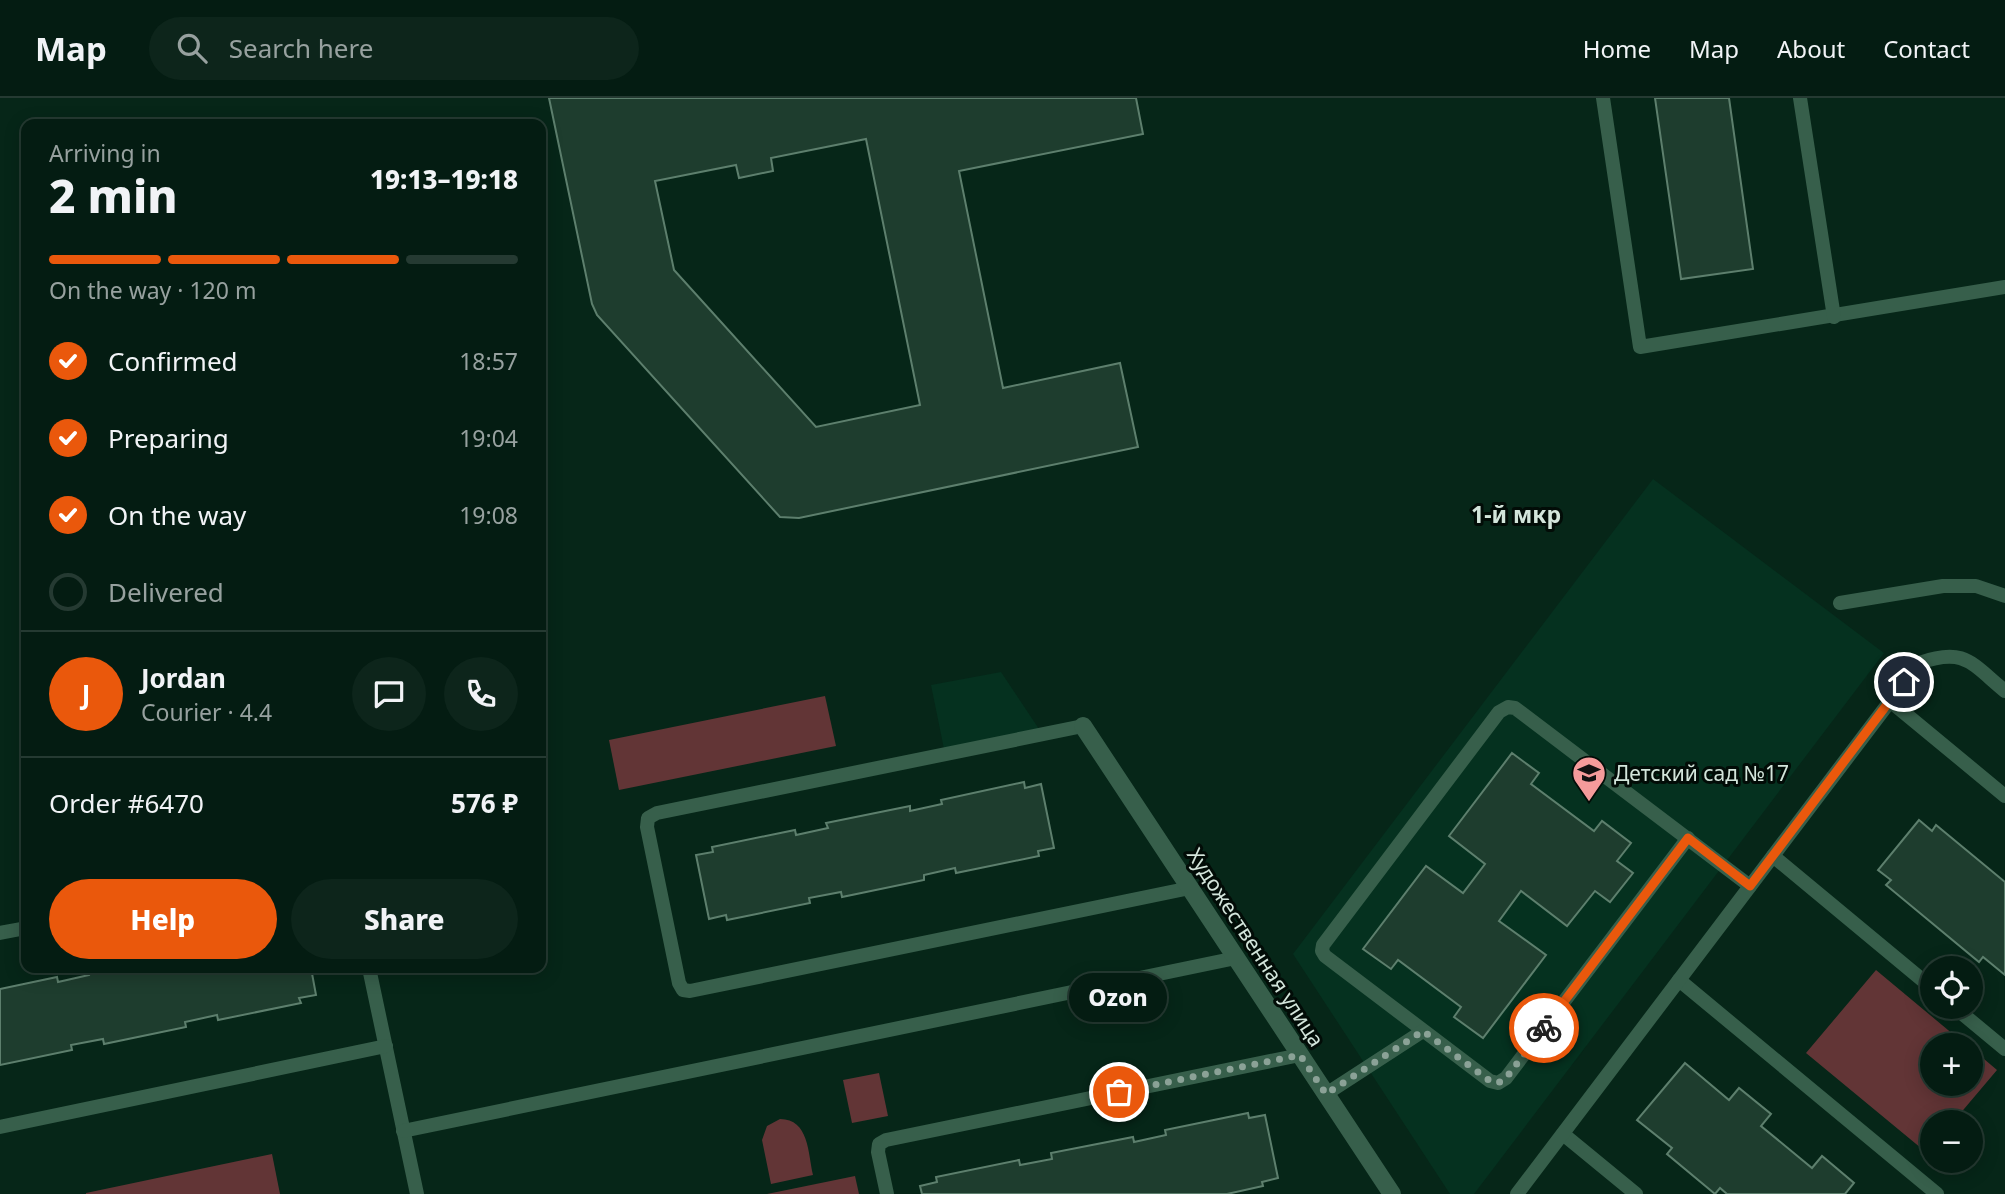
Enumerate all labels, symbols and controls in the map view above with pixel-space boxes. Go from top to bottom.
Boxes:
search box [149,17,639,80]
text: Map [35,26,107,71]
icon: search [173,29,211,67]
text: Search here [229,30,373,66]
text: Home [1583,32,1651,65]
text: Map [1689,32,1739,65]
text: About [1777,32,1845,65]
text: Contact [1883,32,1970,65]
text: Arriving in [49,137,161,169]
text: 19:13–19:18 [370,161,518,197]
text: 2 min [49,164,178,226]
text: On the way · 120 m [49,274,256,306]
icon: check [49,342,87,380]
text: Confirmed [108,343,238,379]
text: 18:57 [459,345,518,377]
icon: check [49,419,87,457]
text: Preparing [108,420,229,456]
text: 19:04 [459,422,518,454]
icon: check [49,496,87,534]
text: On the way [108,497,246,533]
district label: 1-й мкр [1471,498,1561,530]
text: 19:08 [459,499,518,531]
text: Delivered [108,574,224,610]
pin [1874,652,1934,712]
button: chat [352,657,426,731]
button: phone [444,657,518,731]
text: Jordan [141,660,226,696]
icon: home [1885,663,1923,701]
text: J [82,676,90,712]
text: Courier · 4.4 [141,696,272,728]
school or university icon: Детский сад №17 [1570,754,1608,803]
place label: Детский сад №17 [1614,759,1789,787]
text: Order #6470 [49,785,204,821]
text: 576 ₽ [451,785,518,821]
street label: Художественная улица [1181,842,1331,1052]
button: Help [49,879,277,959]
button: Share [291,879,518,959]
map controls [1920,956,1983,1173]
button: locate [1920,956,1983,1019]
callout: Ozon [1070,973,1168,1022]
text: Ozon [1088,981,1148,1013]
courier [1509,993,1579,1063]
icon: bike [1525,1009,1563,1047]
button: + [1920,1033,1983,1096]
pin [1089,1062,1149,1122]
icon: bag [1100,1073,1138,1111]
button: − [1920,1110,1983,1173]

